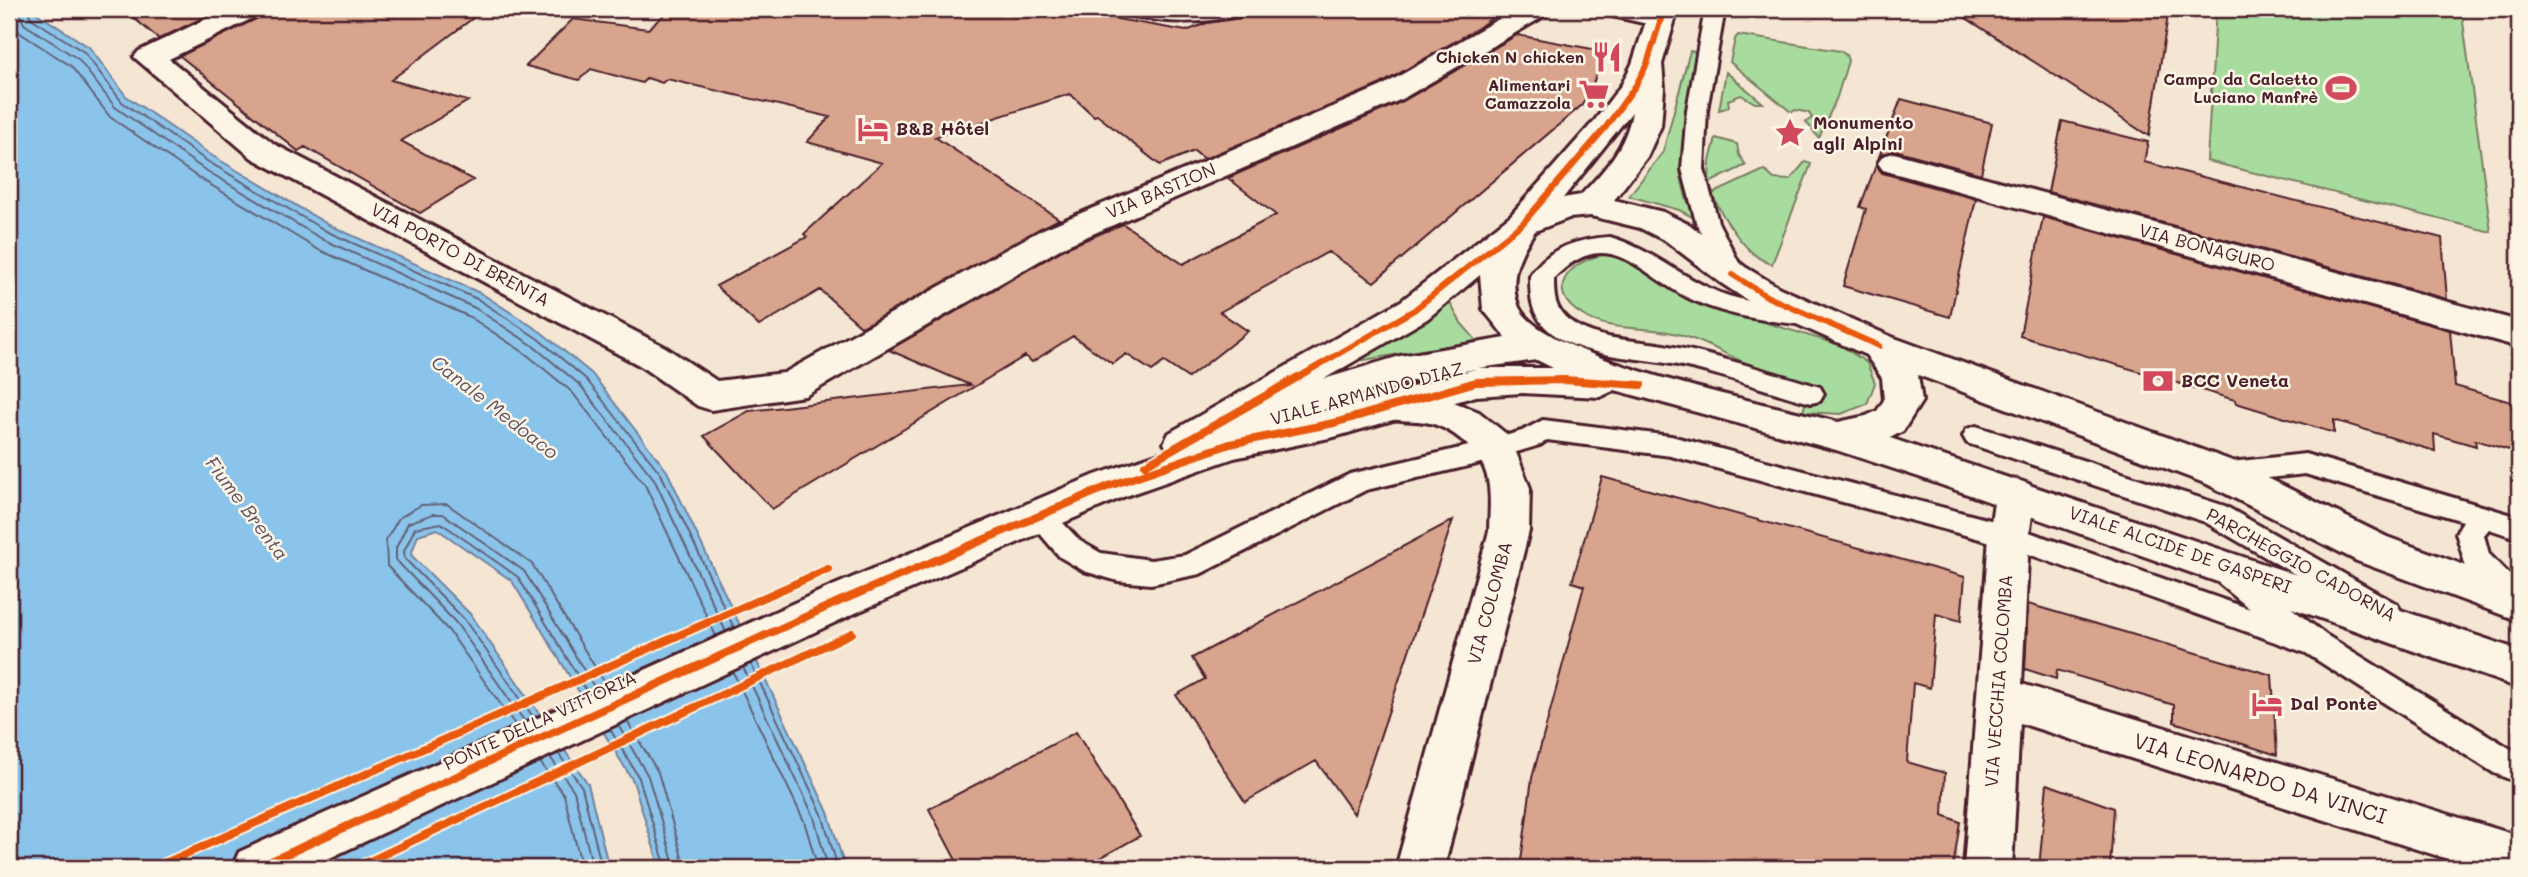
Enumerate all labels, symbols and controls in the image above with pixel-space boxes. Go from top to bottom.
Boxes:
restaurant icon: Chicken N chicken [1590,40,1624,74]
place label: Chicken N chicken [1436,46,1584,67]
place label: Campo da Calcetto Luciano Manfrè [2163,68,2318,107]
sports icon: Campo da Calcetto Luciano Manfrè [2324,71,2358,105]
place label: Alimentari Camazzola [1485,74,1571,113]
supermarket icon: Alimentari Camazzola [1577,77,1611,111]
place label: Monumento agli Alpini [1813,110,1913,155]
hotel icon: B&B Hôtel [856,112,890,146]
place label: B&B Hôtel [896,116,989,140]
place icon: Monumento agli Alpini [1773,116,1807,150]
street label: VIA BASTION [1102,156,1219,224]
street label: VIA PORTO DI BRENTA [367,197,554,312]
street label: VIA BONAGURO [2137,217,2278,277]
water label: Canale Medoaco [427,349,564,464]
street label: VIALE ARMANDO DIAZ [1268,356,1466,430]
bank icon: BCC Veneta [2141,364,2175,398]
place label: BCC Veneta [2181,368,2289,392]
water label: Fiume Brenta [200,451,295,565]
street label: VIALE ALCIDE DE GASPERI [2066,500,2295,598]
street label: PARCHEGGIO CADORNA [2202,502,2401,626]
street label: VIA COLOMBA [1461,539,1517,667]
street label: VIA VECCHIA COLOMBA [1979,574,2017,788]
street label: PONTE DELLA VITTORIA [439,665,640,775]
hotel icon: Dal Ponte [2250,687,2284,721]
place label: Dal Ponte [2290,691,2378,715]
street label: VIA LEONARDO DA VINCI [2131,726,2390,829]

